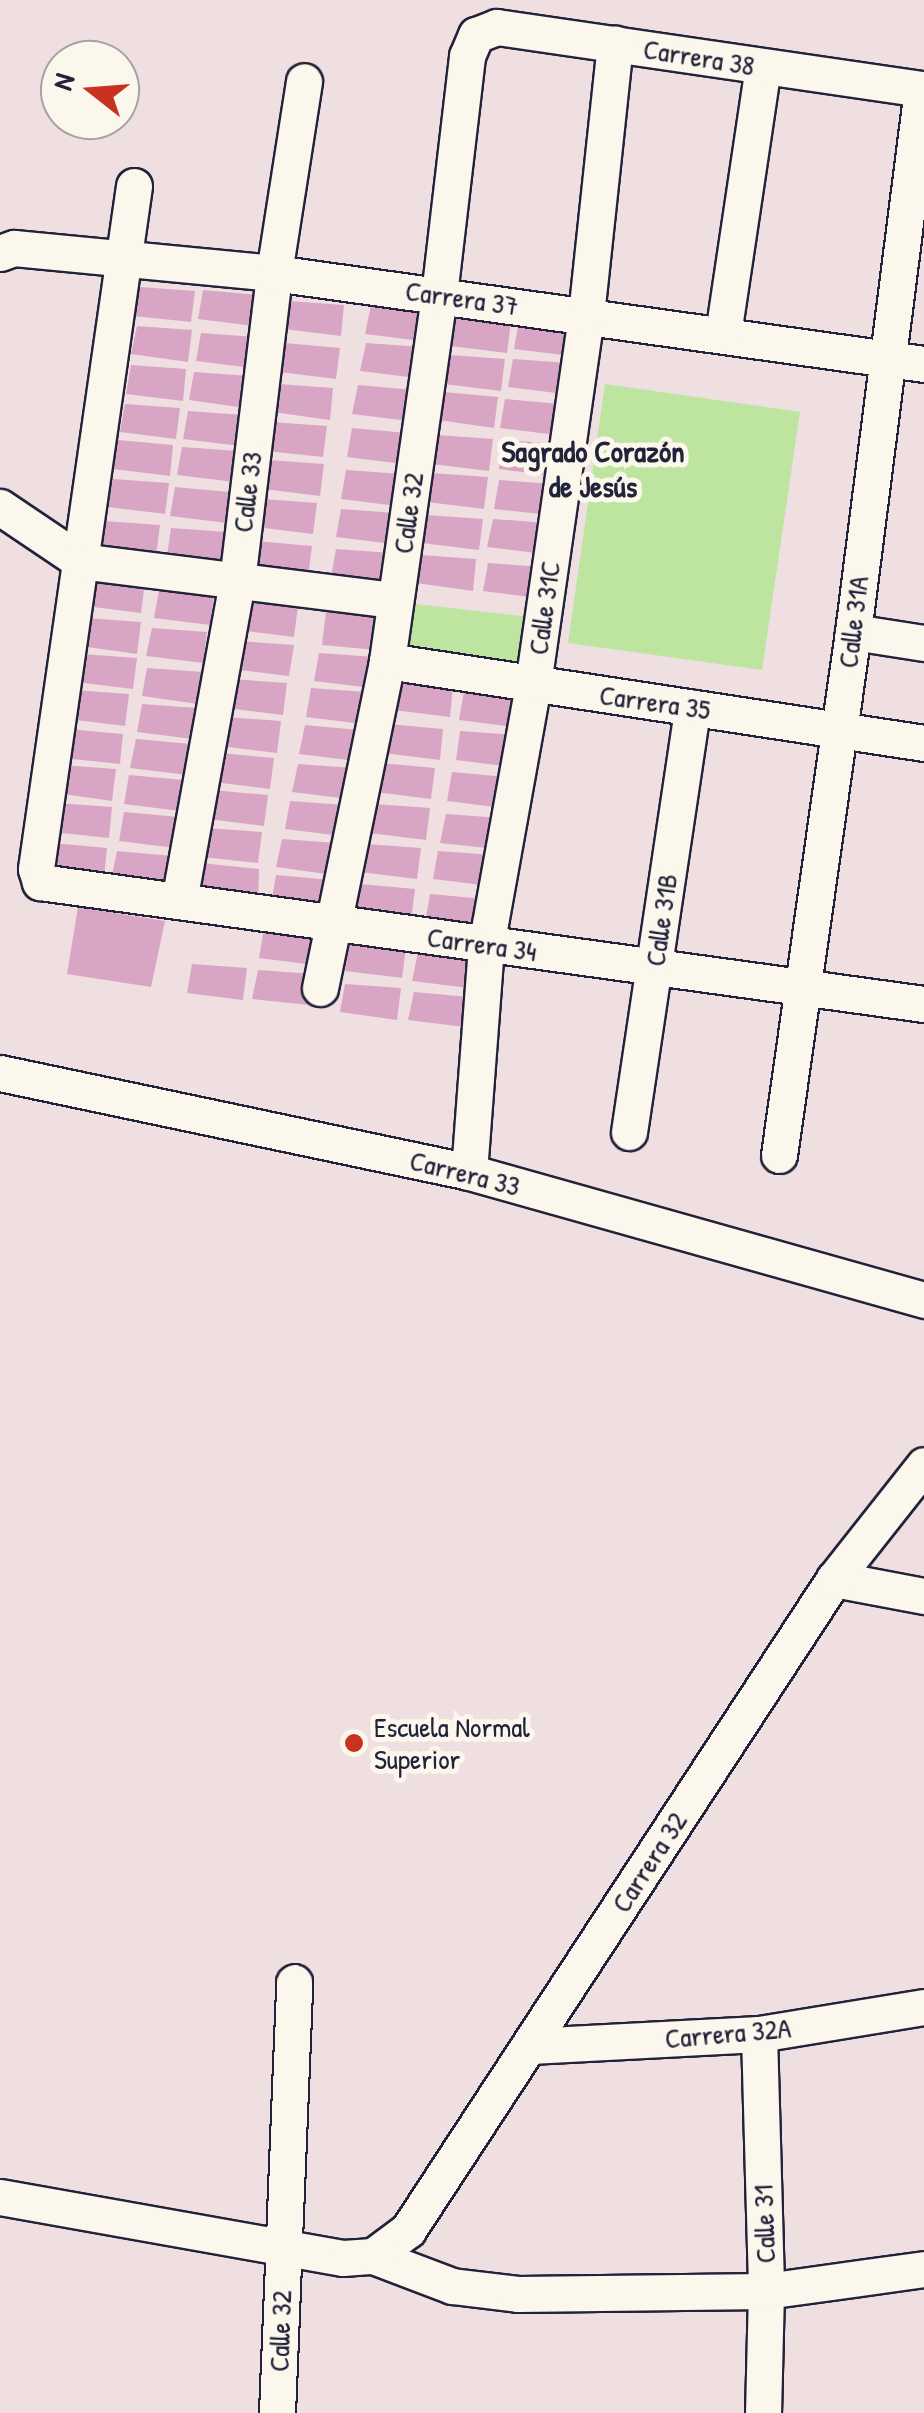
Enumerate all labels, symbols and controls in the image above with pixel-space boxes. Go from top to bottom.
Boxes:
street label: Carrera 38 [641,32,757,82]
north arrow [40,40,140,140]
text: N [43,69,84,94]
street label: Carrera 37 [403,273,521,323]
district label: Sagrado Corazón de Jesús [501,433,685,504]
street label: Calle 33 [225,450,269,534]
street label: Calle 32 [386,470,430,556]
street label: Calle 31C [521,559,567,657]
street label: Calle 31A [831,574,875,670]
street label: Carrera 35 [597,678,713,726]
street label: Calle 31B [638,872,684,968]
street label: Carrera 34 [425,920,539,968]
street label: Carrera 33 [406,1143,524,1203]
place label: Escuela Normal Superior [374,1710,530,1776]
marker: Escuela Normal Superior [343,1732,365,1754]
street label: Carrera 32 [604,1806,694,1918]
street label: Carrera 32A [664,2011,792,2055]
street label: Calle 31 [746,2184,782,2264]
street label: Calle 32 [262,2290,298,2372]

